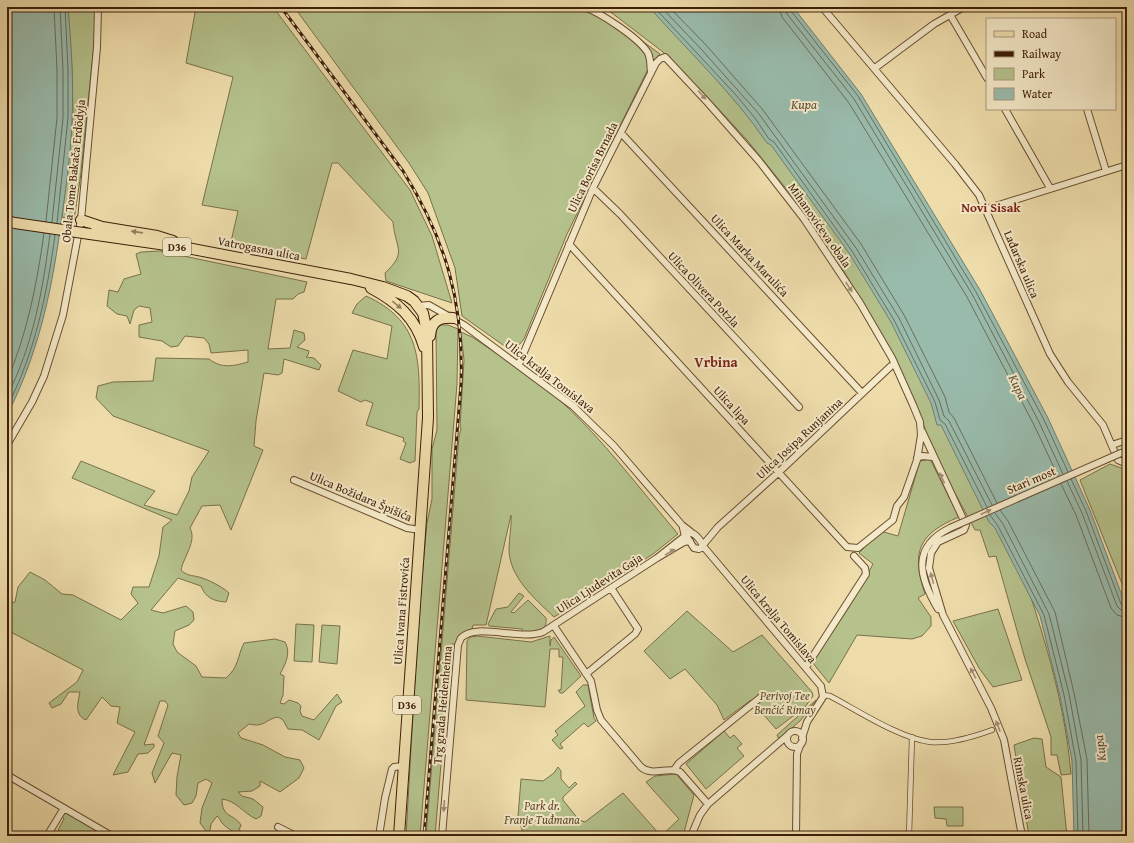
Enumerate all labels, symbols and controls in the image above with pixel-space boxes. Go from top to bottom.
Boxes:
legend [986,18,1116,110]
text: Road [1022,25,1048,42]
text: Railway [1022,45,1061,62]
text: Park [1022,65,1046,82]
text: Water [1022,85,1052,102]
one-way arrow [697,90,706,100]
water label: Kupa [790,95,817,114]
street label: Obala Tome Bakača Erdödyja [57,98,89,243]
street label: Ulica Borisa Brnada [563,119,621,215]
street label: Mihanovićeva obala [784,179,856,271]
district label: Novi Sisak [961,198,1021,217]
street label: Ulica Marka Marulića [707,210,793,300]
street label: Lađarska ulica [1000,228,1044,301]
one-way arrow [131,229,143,235]
street label: Vatrogasna ulica [216,232,302,264]
road number: D36 [163,238,191,256]
street label: Ulica Olivera Potzla [664,247,744,331]
one-way arrow [845,281,853,292]
one-way arrow [392,300,403,309]
street label: Ulica kralja Tomislava [501,335,599,417]
district label: Vrbina [694,352,738,372]
water label: Kupa [1003,370,1032,403]
street label: Ulica lipa [710,382,755,428]
street label: Ulica Josipa Runjanina [752,393,846,483]
street label: Stari most [1004,462,1059,498]
street label: Ulica Božidara Špišića [307,467,415,525]
one-way arrow [939,472,945,483]
one-way arrow [980,509,991,515]
one-way arrow [664,548,676,555]
street label: Ulica Ljudevita Gaja [553,549,646,617]
street label: Ulica Ivana Fistrovića [389,556,413,665]
street label: Ulica kralja Tomislava [737,571,821,667]
one-way arrow [929,572,935,584]
street label: Trg grada Heidenheima [428,645,456,765]
one-way arrow [970,667,976,679]
park label: Perivoj Tee Benčić Rimay [753,687,816,718]
road number: D36 [393,696,421,714]
one-way arrow [995,719,1001,731]
water label: Kupa [1089,734,1111,763]
street label: Rimska ulica [1010,755,1038,821]
park label: Park dr. Franje Tuđmana [503,797,580,828]
one-way arrow [441,800,448,812]

